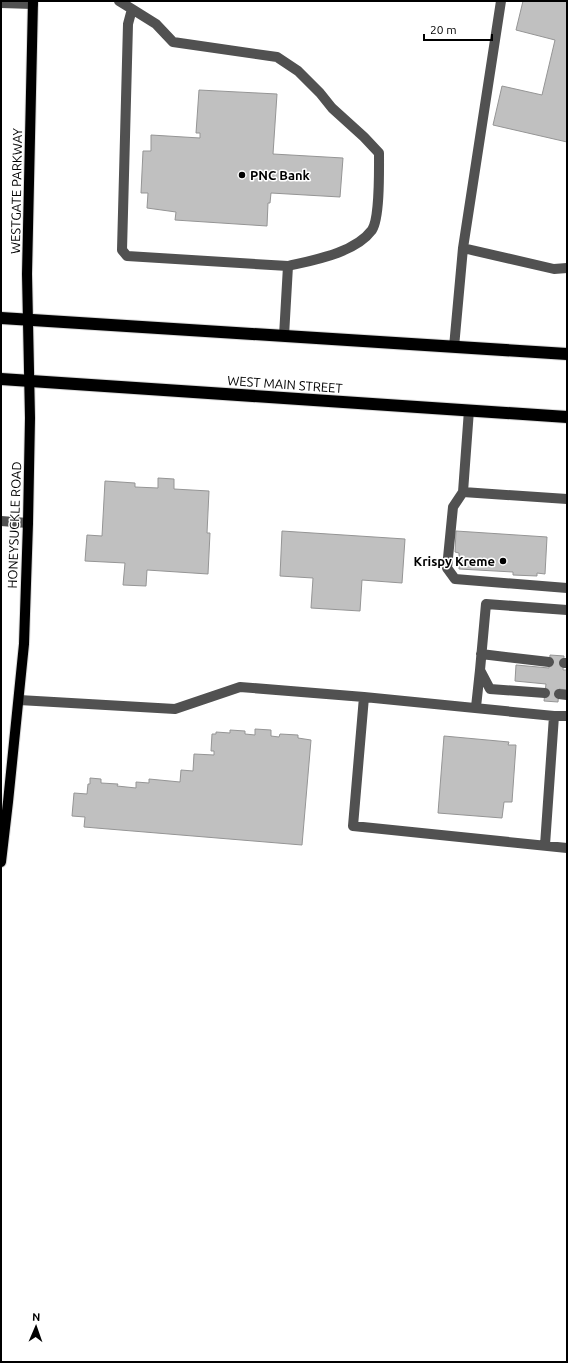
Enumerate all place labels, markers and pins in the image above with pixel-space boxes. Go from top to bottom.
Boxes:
place label: PNC Bank [250,168,311,182]
marker: PNC Bank [237,170,247,180]
place label: Krispy Kreme [414,554,495,568]
marker: Krispy Kreme [498,556,508,566]

